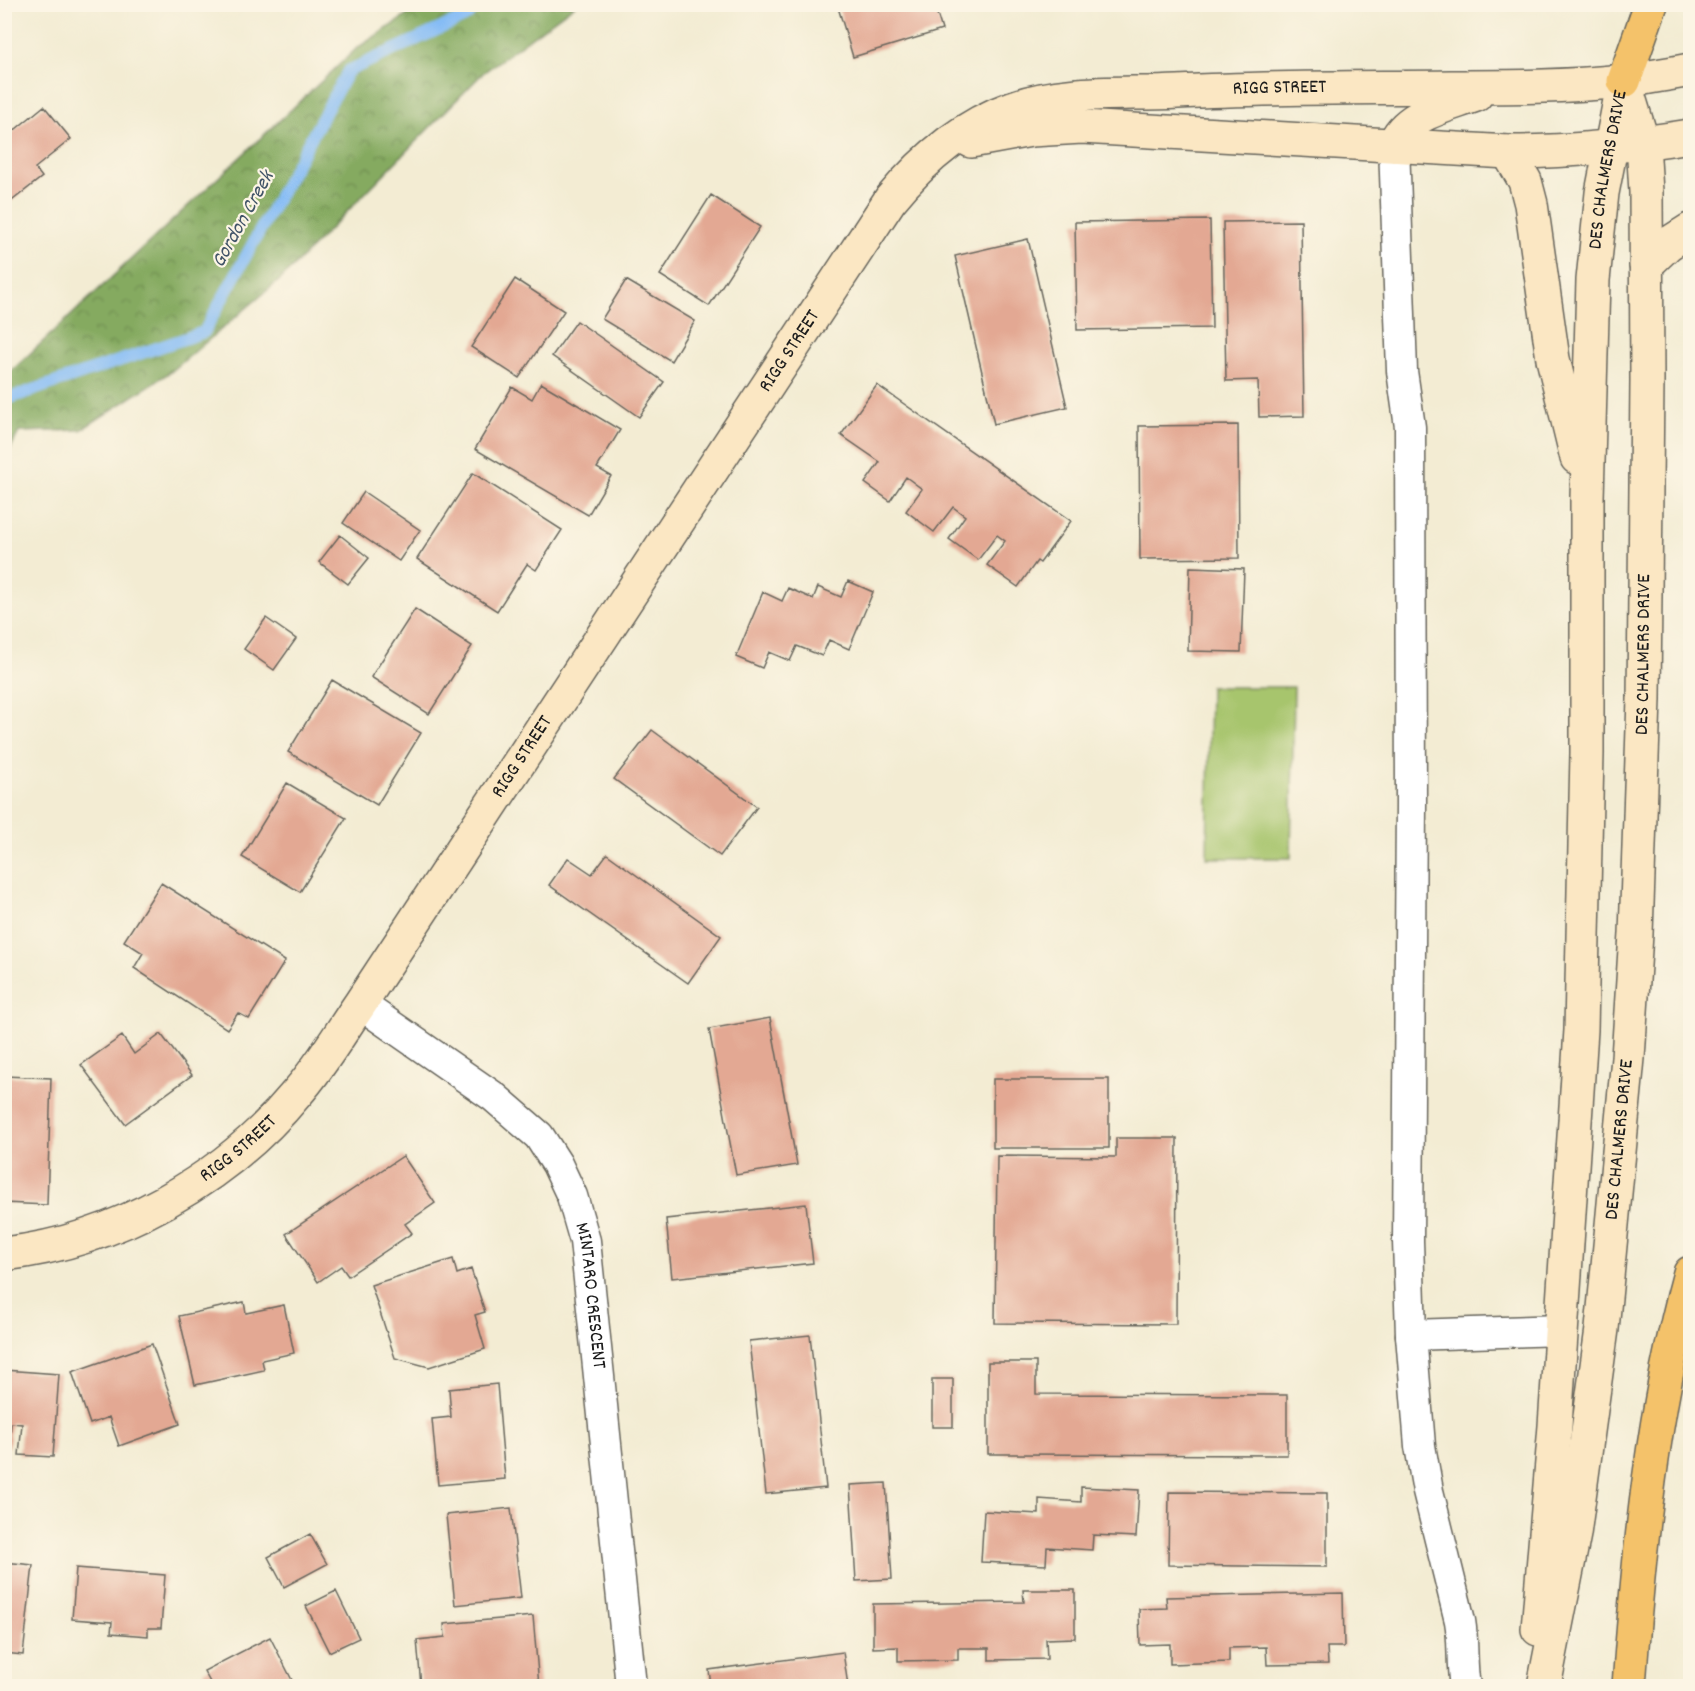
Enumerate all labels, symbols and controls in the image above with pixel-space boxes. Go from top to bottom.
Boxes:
street label: RIGG STREET [1232,74,1326,104]
street label: DES CHALMERS DRIVE [1582,88,1636,251]
water label: Gordon Creek [205,164,284,274]
street label: RIGG STREET [753,305,828,398]
street label: DES CHALMERS DRIVE [1629,574,1659,735]
street label: RIGG STREET [485,710,560,804]
street label: DES CHALMERS DRIVE [1599,1058,1642,1221]
street label: RIGG STREET [194,1109,284,1190]
street label: MINTARO CRESCENT [566,1219,612,1370]

